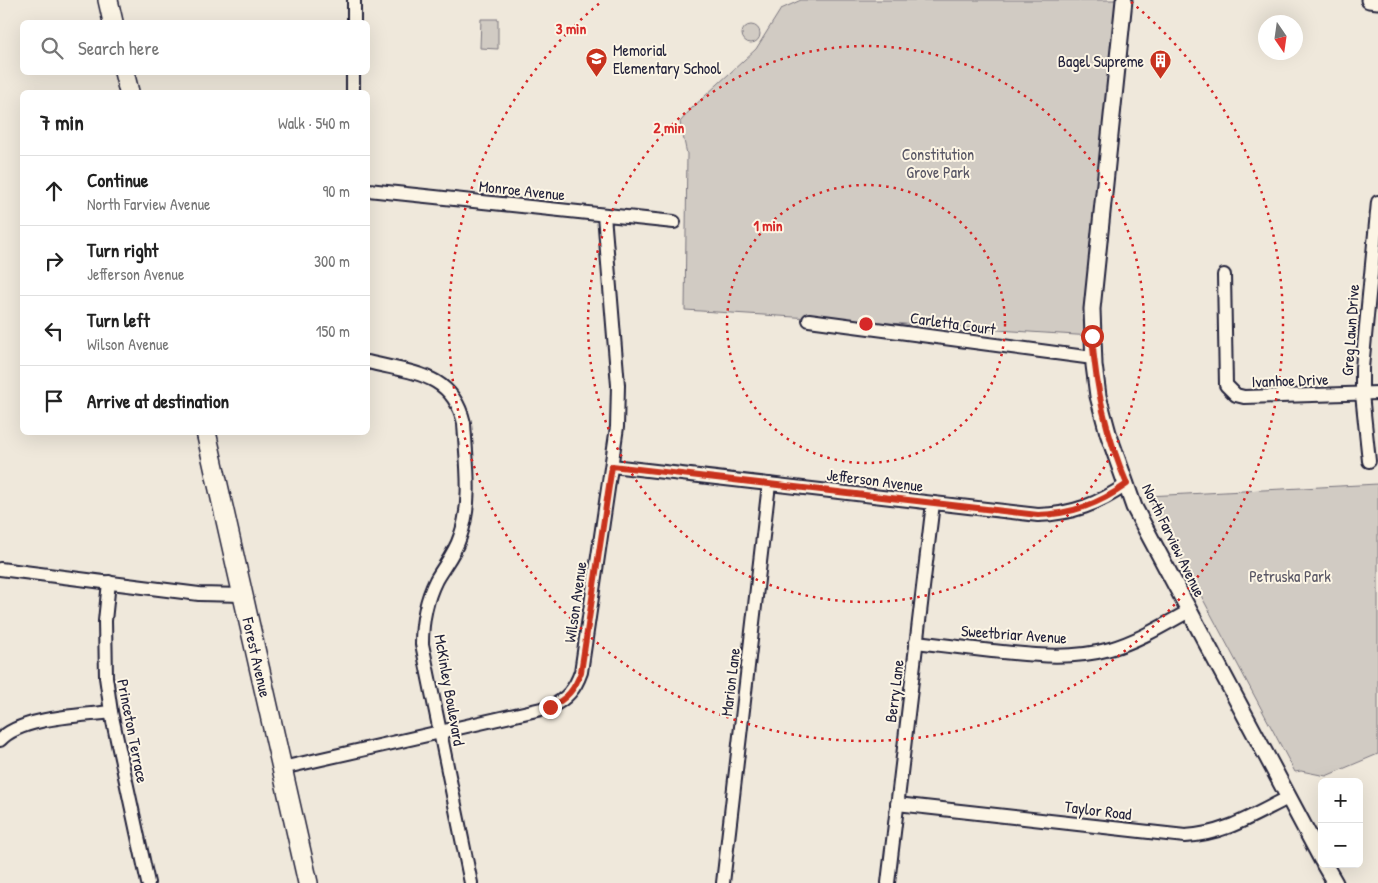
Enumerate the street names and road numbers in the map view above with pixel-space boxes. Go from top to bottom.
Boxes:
street label: Monroe Avenue [478,175,567,206]
street label: Greg Lawn Drive [1336,283,1364,376]
street label: Carletta Court [909,306,998,340]
street label: Ivanhoe Drive [1251,368,1329,392]
street label: Jefferson Avenue [825,463,925,497]
street label: North Farview Avenue [1137,480,1211,601]
street label: Wilson Avenue [558,559,592,644]
street label: Forest Avenue [237,614,277,700]
street label: Sweetbriar Avenue [960,619,1068,649]
street label: McKinley Boulevard [429,633,471,747]
street label: Marion Lane [715,646,745,717]
street label: Berry Lane [879,658,909,724]
street label: Princeton Terrace [112,677,154,785]
street label: Taylor Road [1063,795,1133,825]

